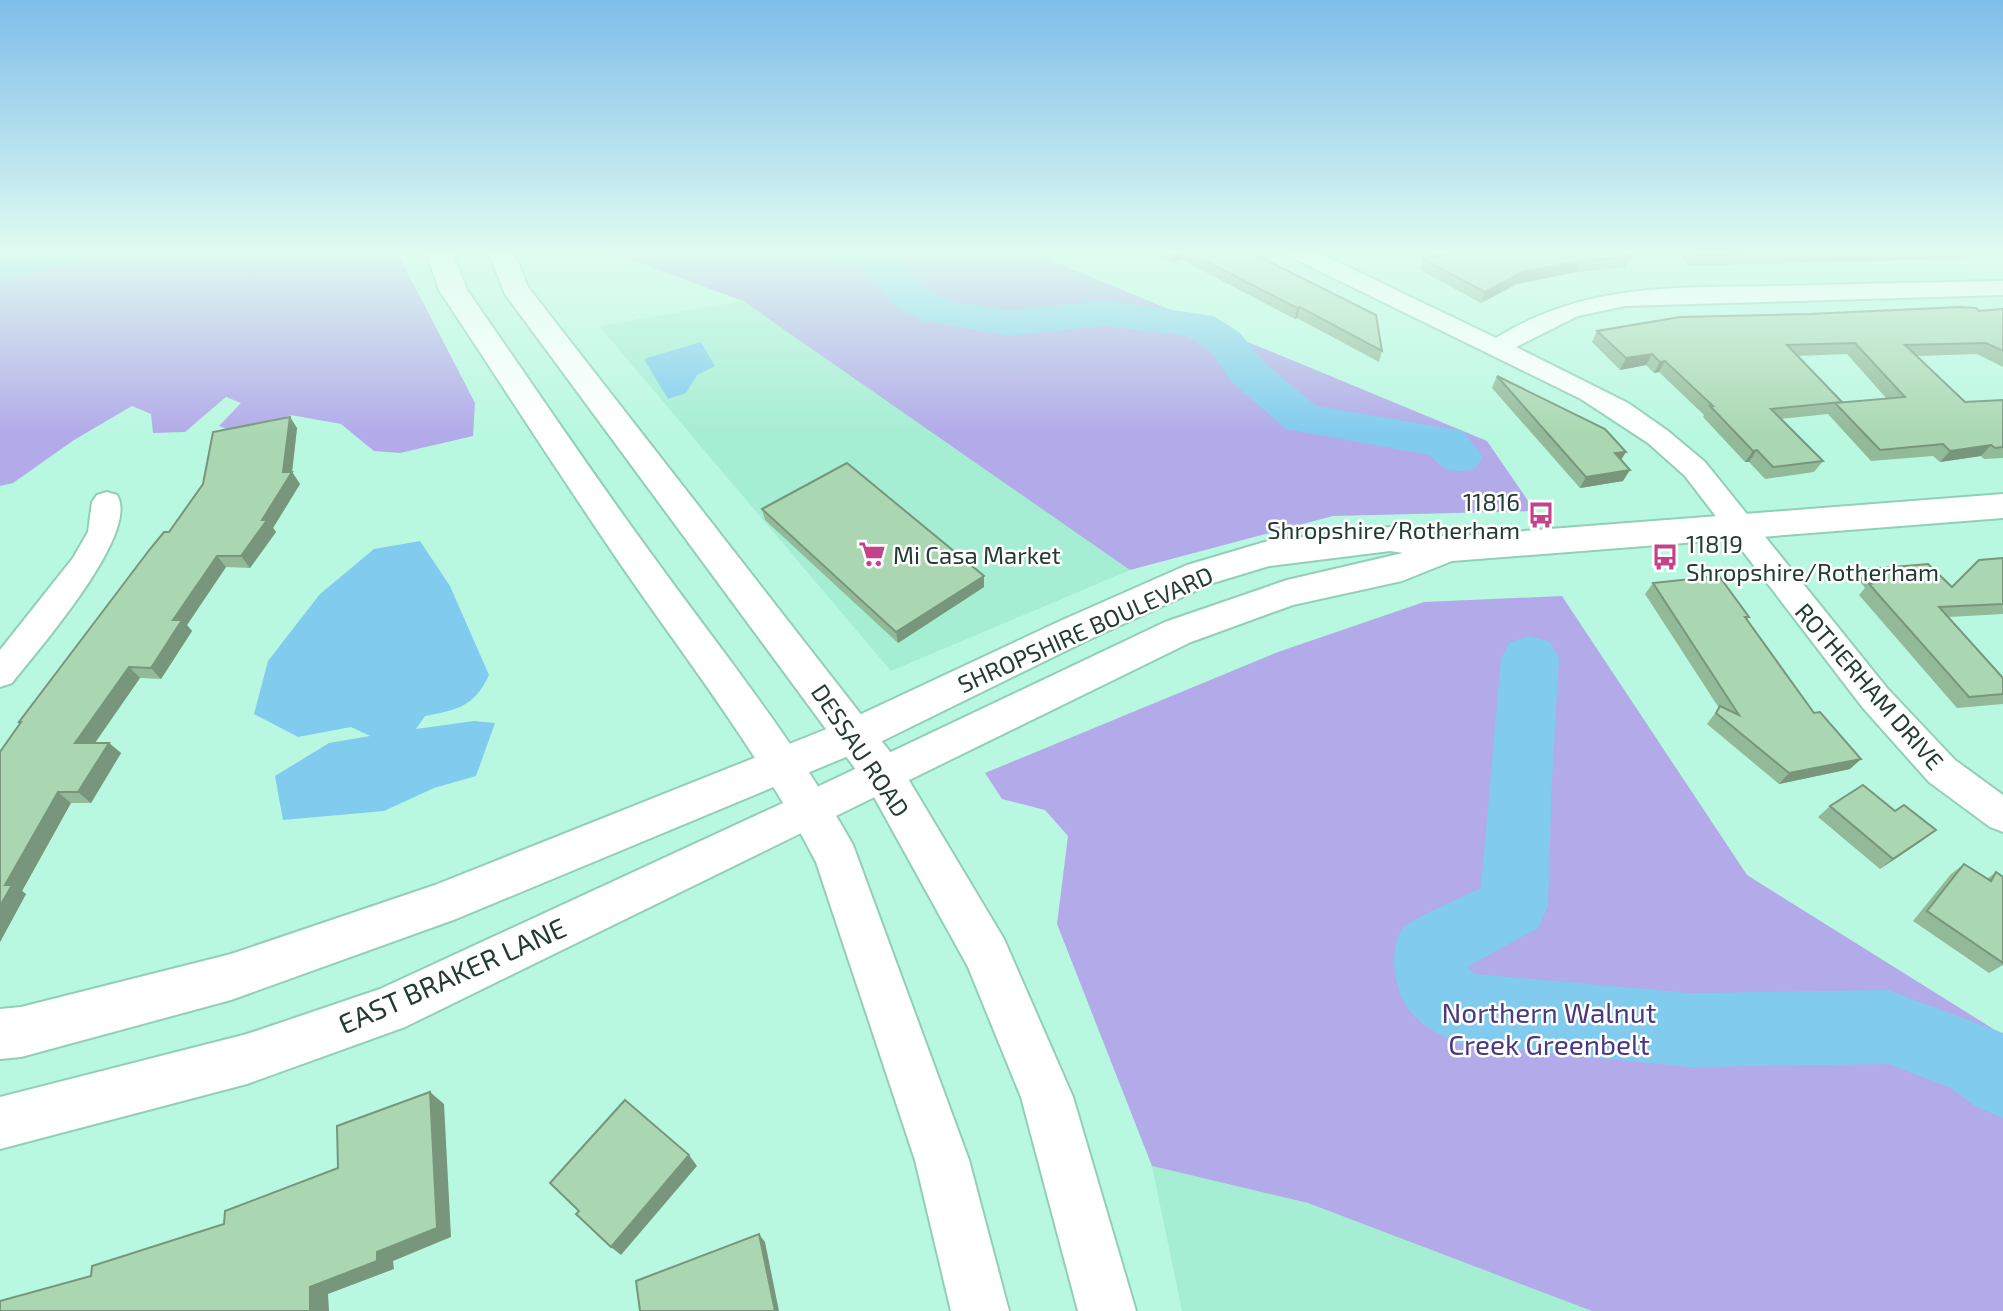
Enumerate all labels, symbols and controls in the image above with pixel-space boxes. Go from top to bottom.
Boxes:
place label: 11816 Shropshire/Rotherham [1267,487,1520,544]
bus stop icon: 11816 Shropshire/Rotherham [1526,500,1556,530]
place label: 11819 Shropshire/Rotherham [1686,529,1939,586]
supermarket icon: Mi Casa Market [857,539,887,569]
place label: Mi Casa Market [893,540,1061,569]
bus stop icon: 11819 Shropshire/Rotherham [1650,542,1680,572]
street label: SHROPSHIRE BOULEVARD [953,560,1217,698]
street label: ROTHERHAM DRIVE [1790,597,1950,775]
street label: DESSAU ROAD [806,678,916,822]
street label: EAST BRAKER LANE [333,910,571,1040]
park label: Northern Walnut Creek Greenbelt [1441,995,1657,1061]

